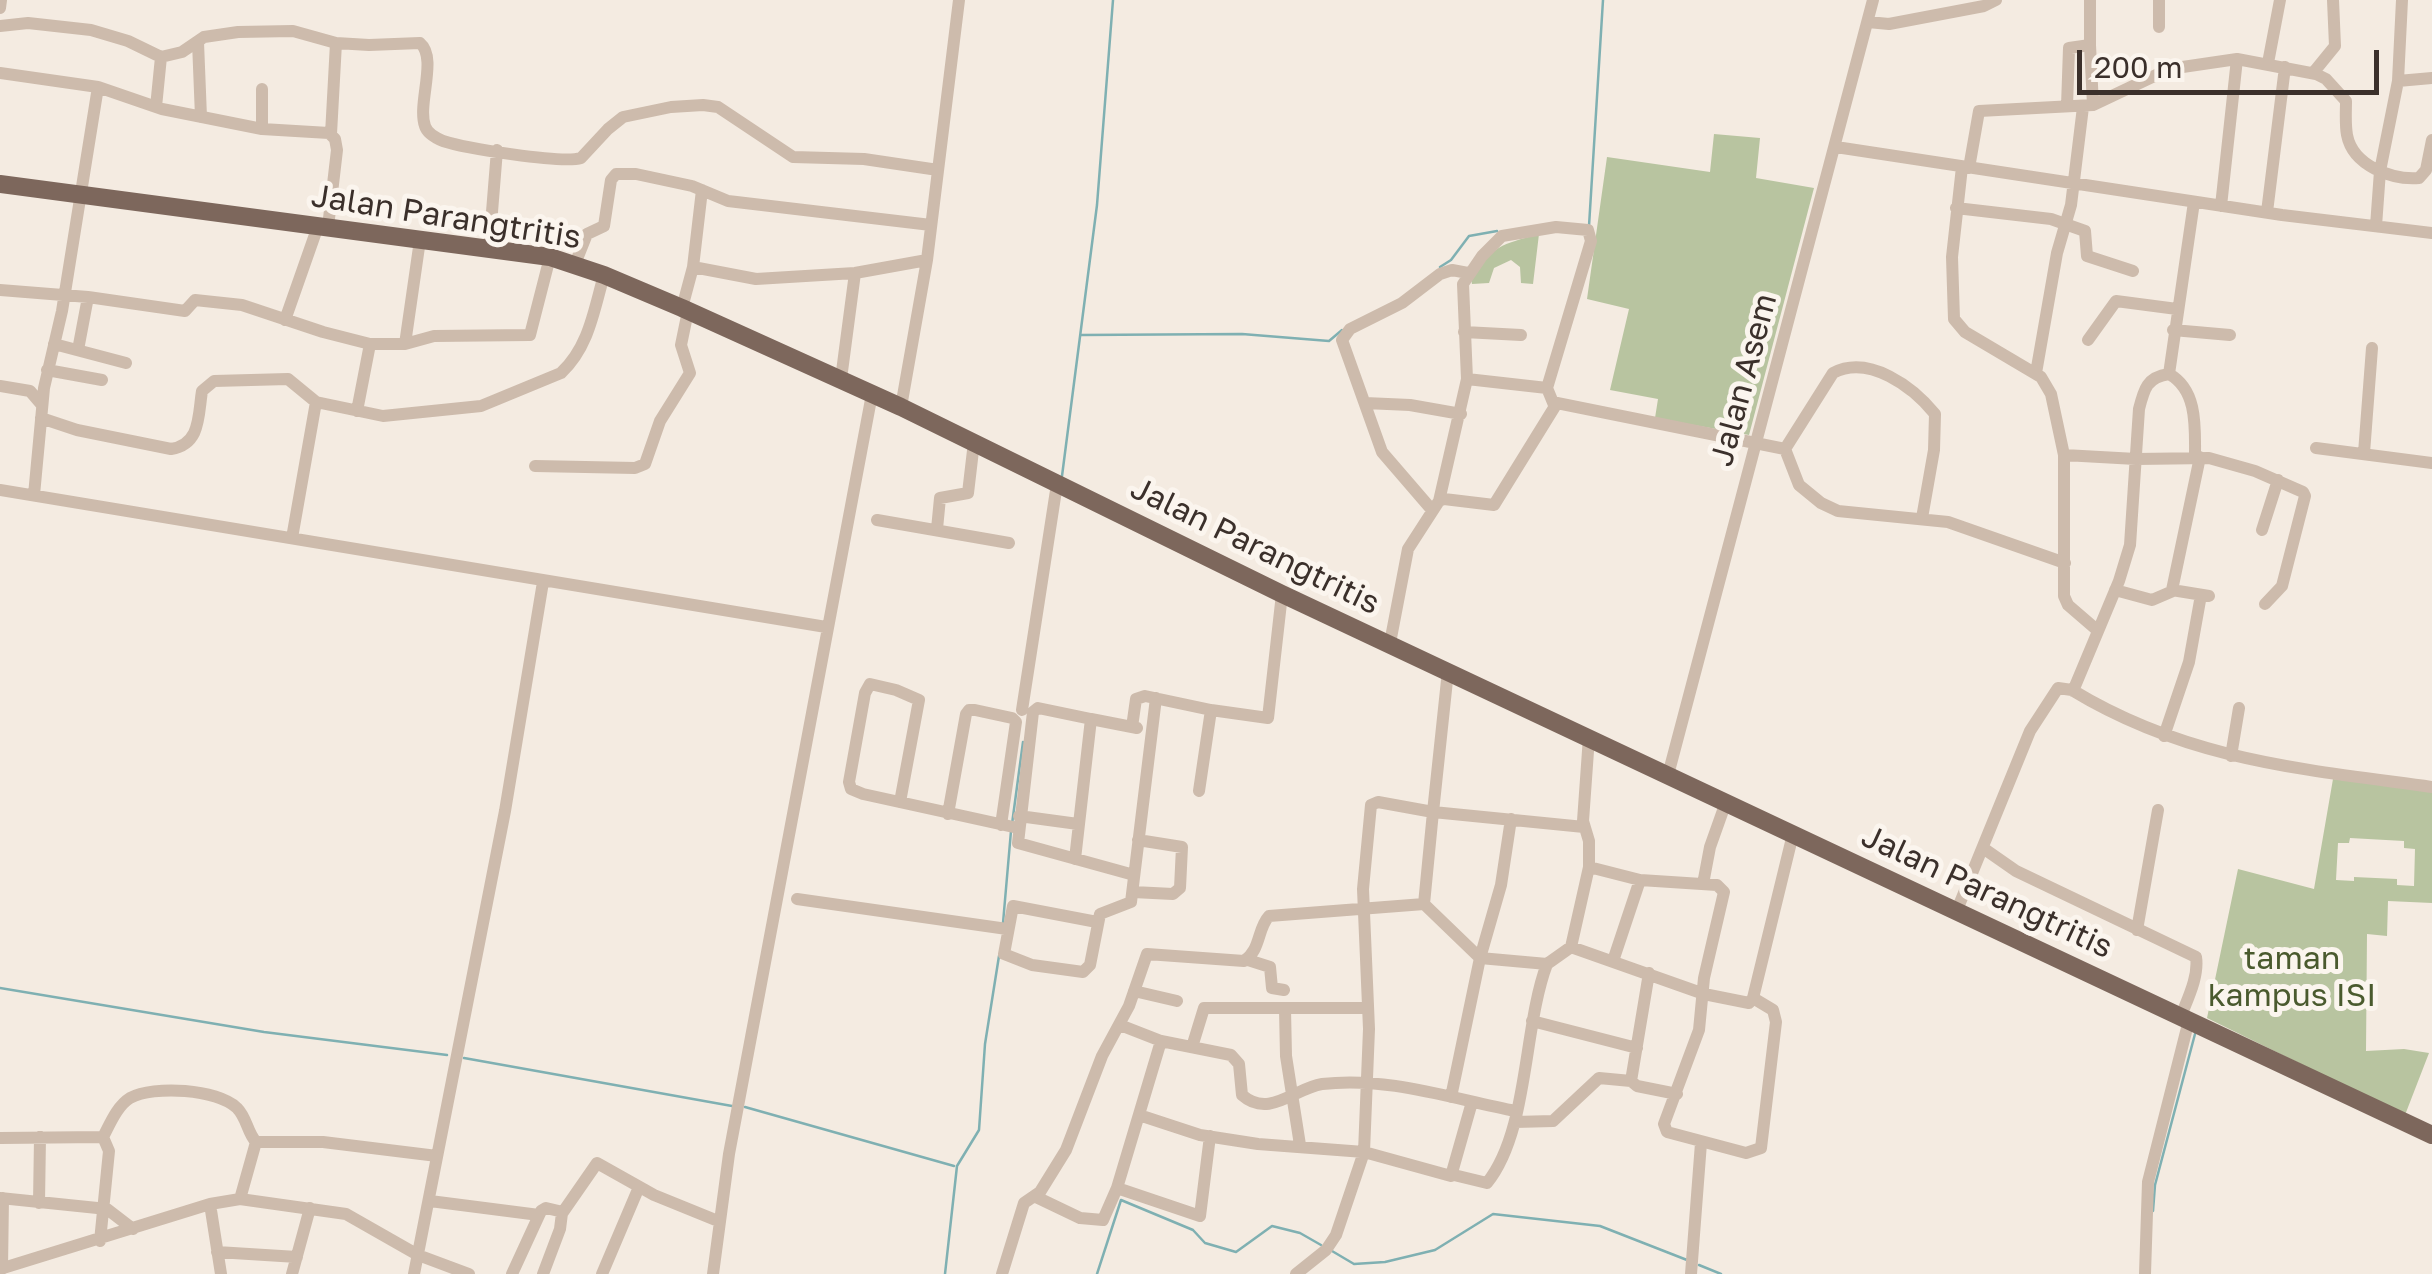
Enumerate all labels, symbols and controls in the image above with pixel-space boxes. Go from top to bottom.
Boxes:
scale bar [2082,30,2384,92]
text: 200 m [2094,49,2183,85]
street label: Jalan Parangtritis [308,177,584,257]
street label: Jalan Asem [1703,290,1785,470]
street label: Jalan Parangtritis [1124,469,1386,623]
street label: Jalan Parangtritis [1855,817,2119,967]
park label: taman kampus ISI [2208,940,2376,1015]

